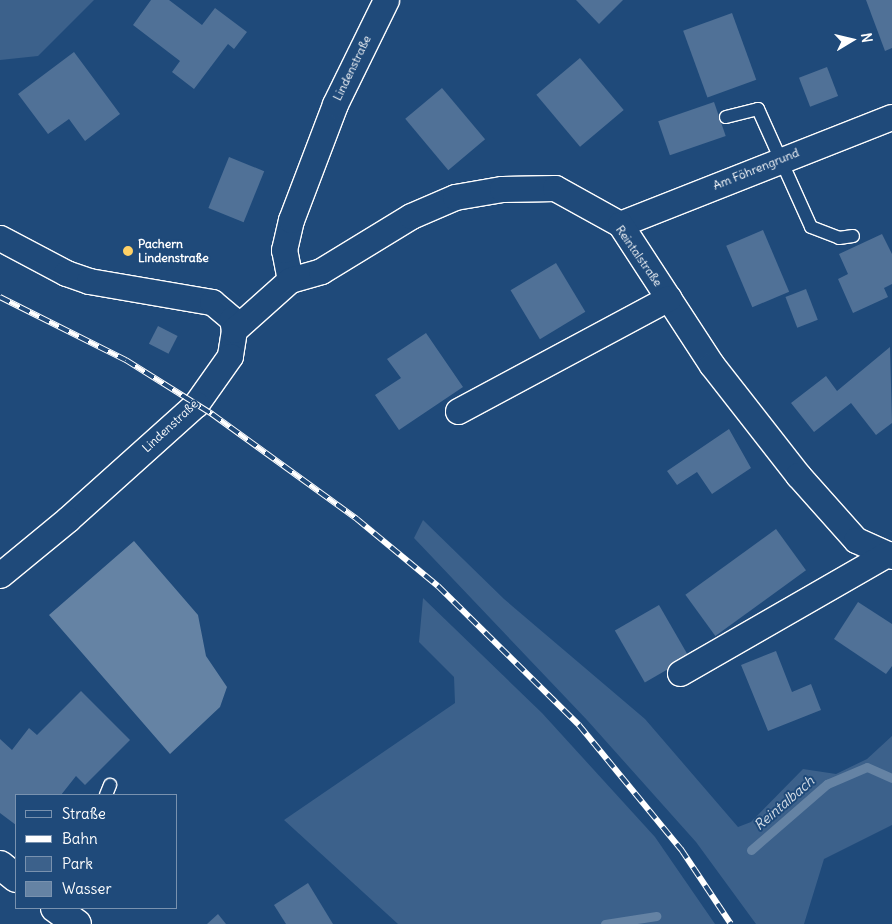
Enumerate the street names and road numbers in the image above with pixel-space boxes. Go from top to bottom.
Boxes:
street label: Lindenstraße [330,33,374,103]
street label: Am Föhrengrund [711,145,801,193]
street label: Reintalstraße [613,223,665,289]
street label: Lindenstraße [139,397,201,455]

